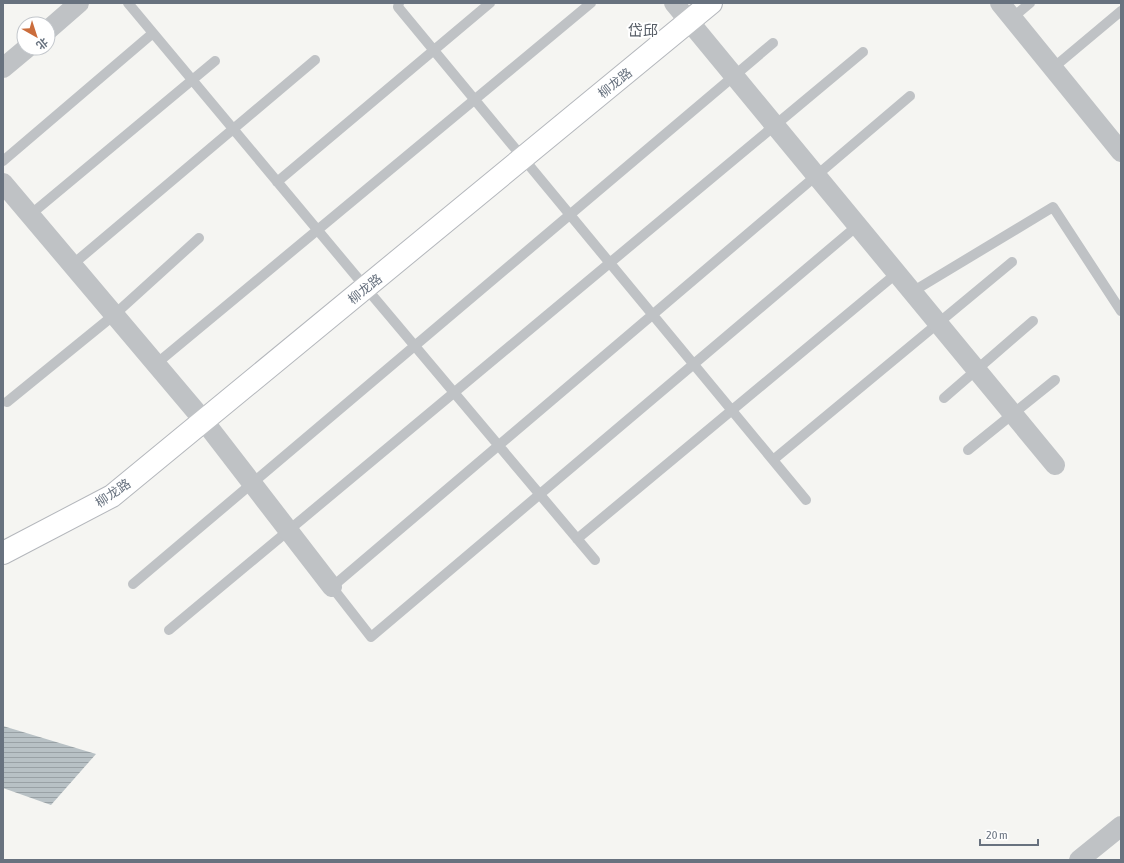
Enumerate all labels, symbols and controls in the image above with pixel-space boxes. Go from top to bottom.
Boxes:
north arrow [16,16,56,56]
district label: 岱邱 [628,22,658,39]
text: 北 [34,36,50,52]
street label: 柳龙路 [595,65,635,101]
street label: 柳龙路 [345,271,385,307]
street label: 柳龙路 [93,476,133,510]
scale bar [980,821,1038,847]
text: 20 m [986,828,1008,842]

